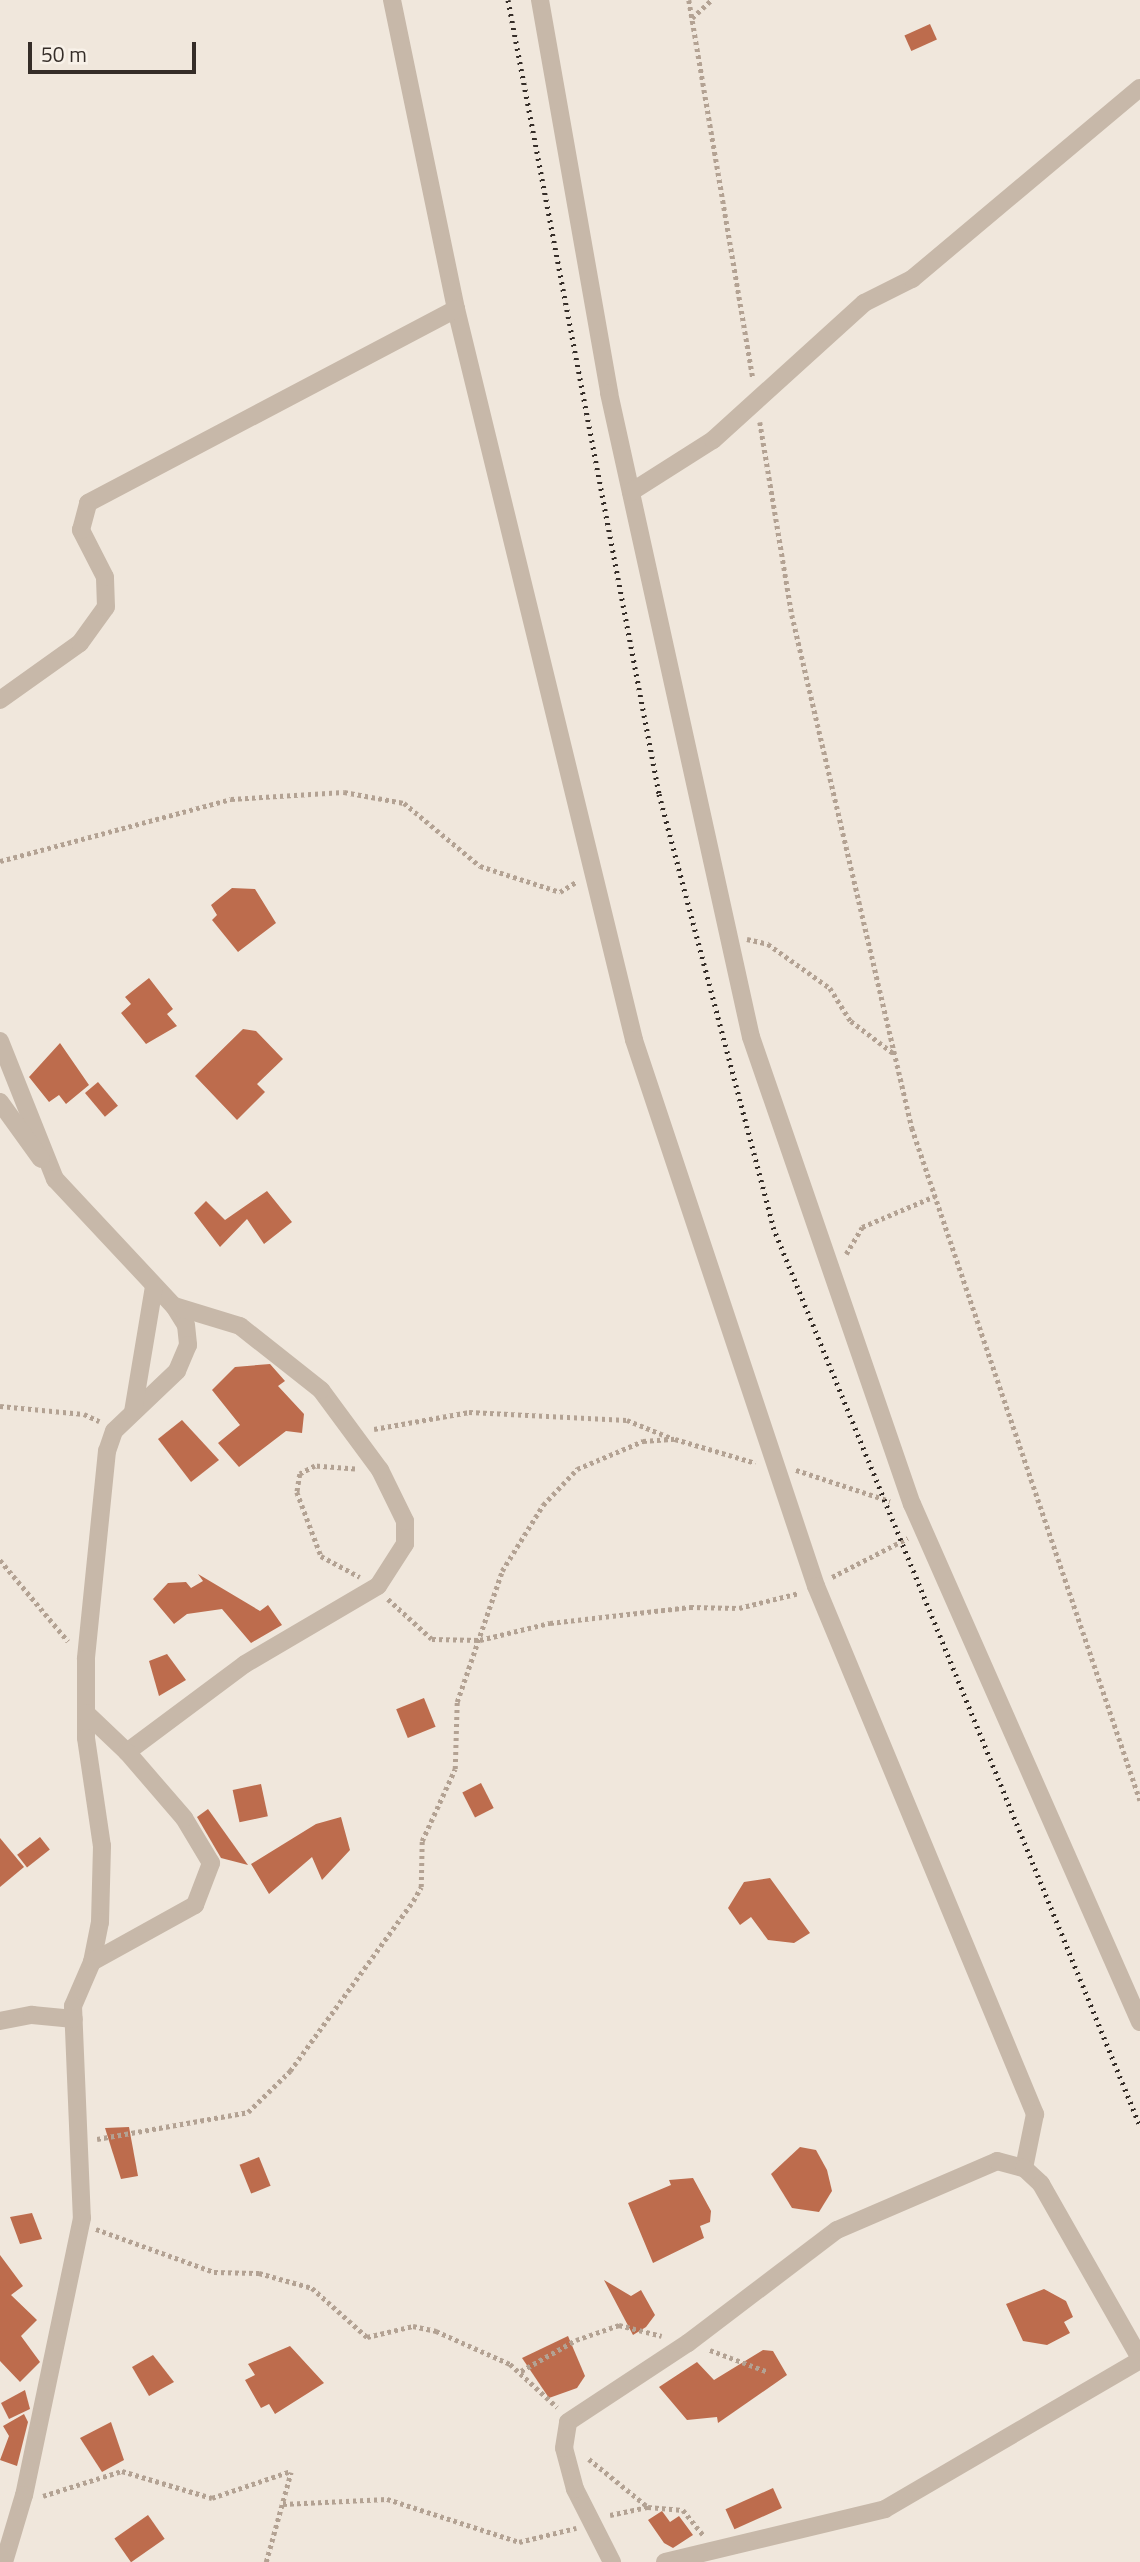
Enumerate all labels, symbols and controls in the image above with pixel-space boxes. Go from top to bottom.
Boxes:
scale bar [32,28,200,72]
text: 50 m [41,38,87,70]

